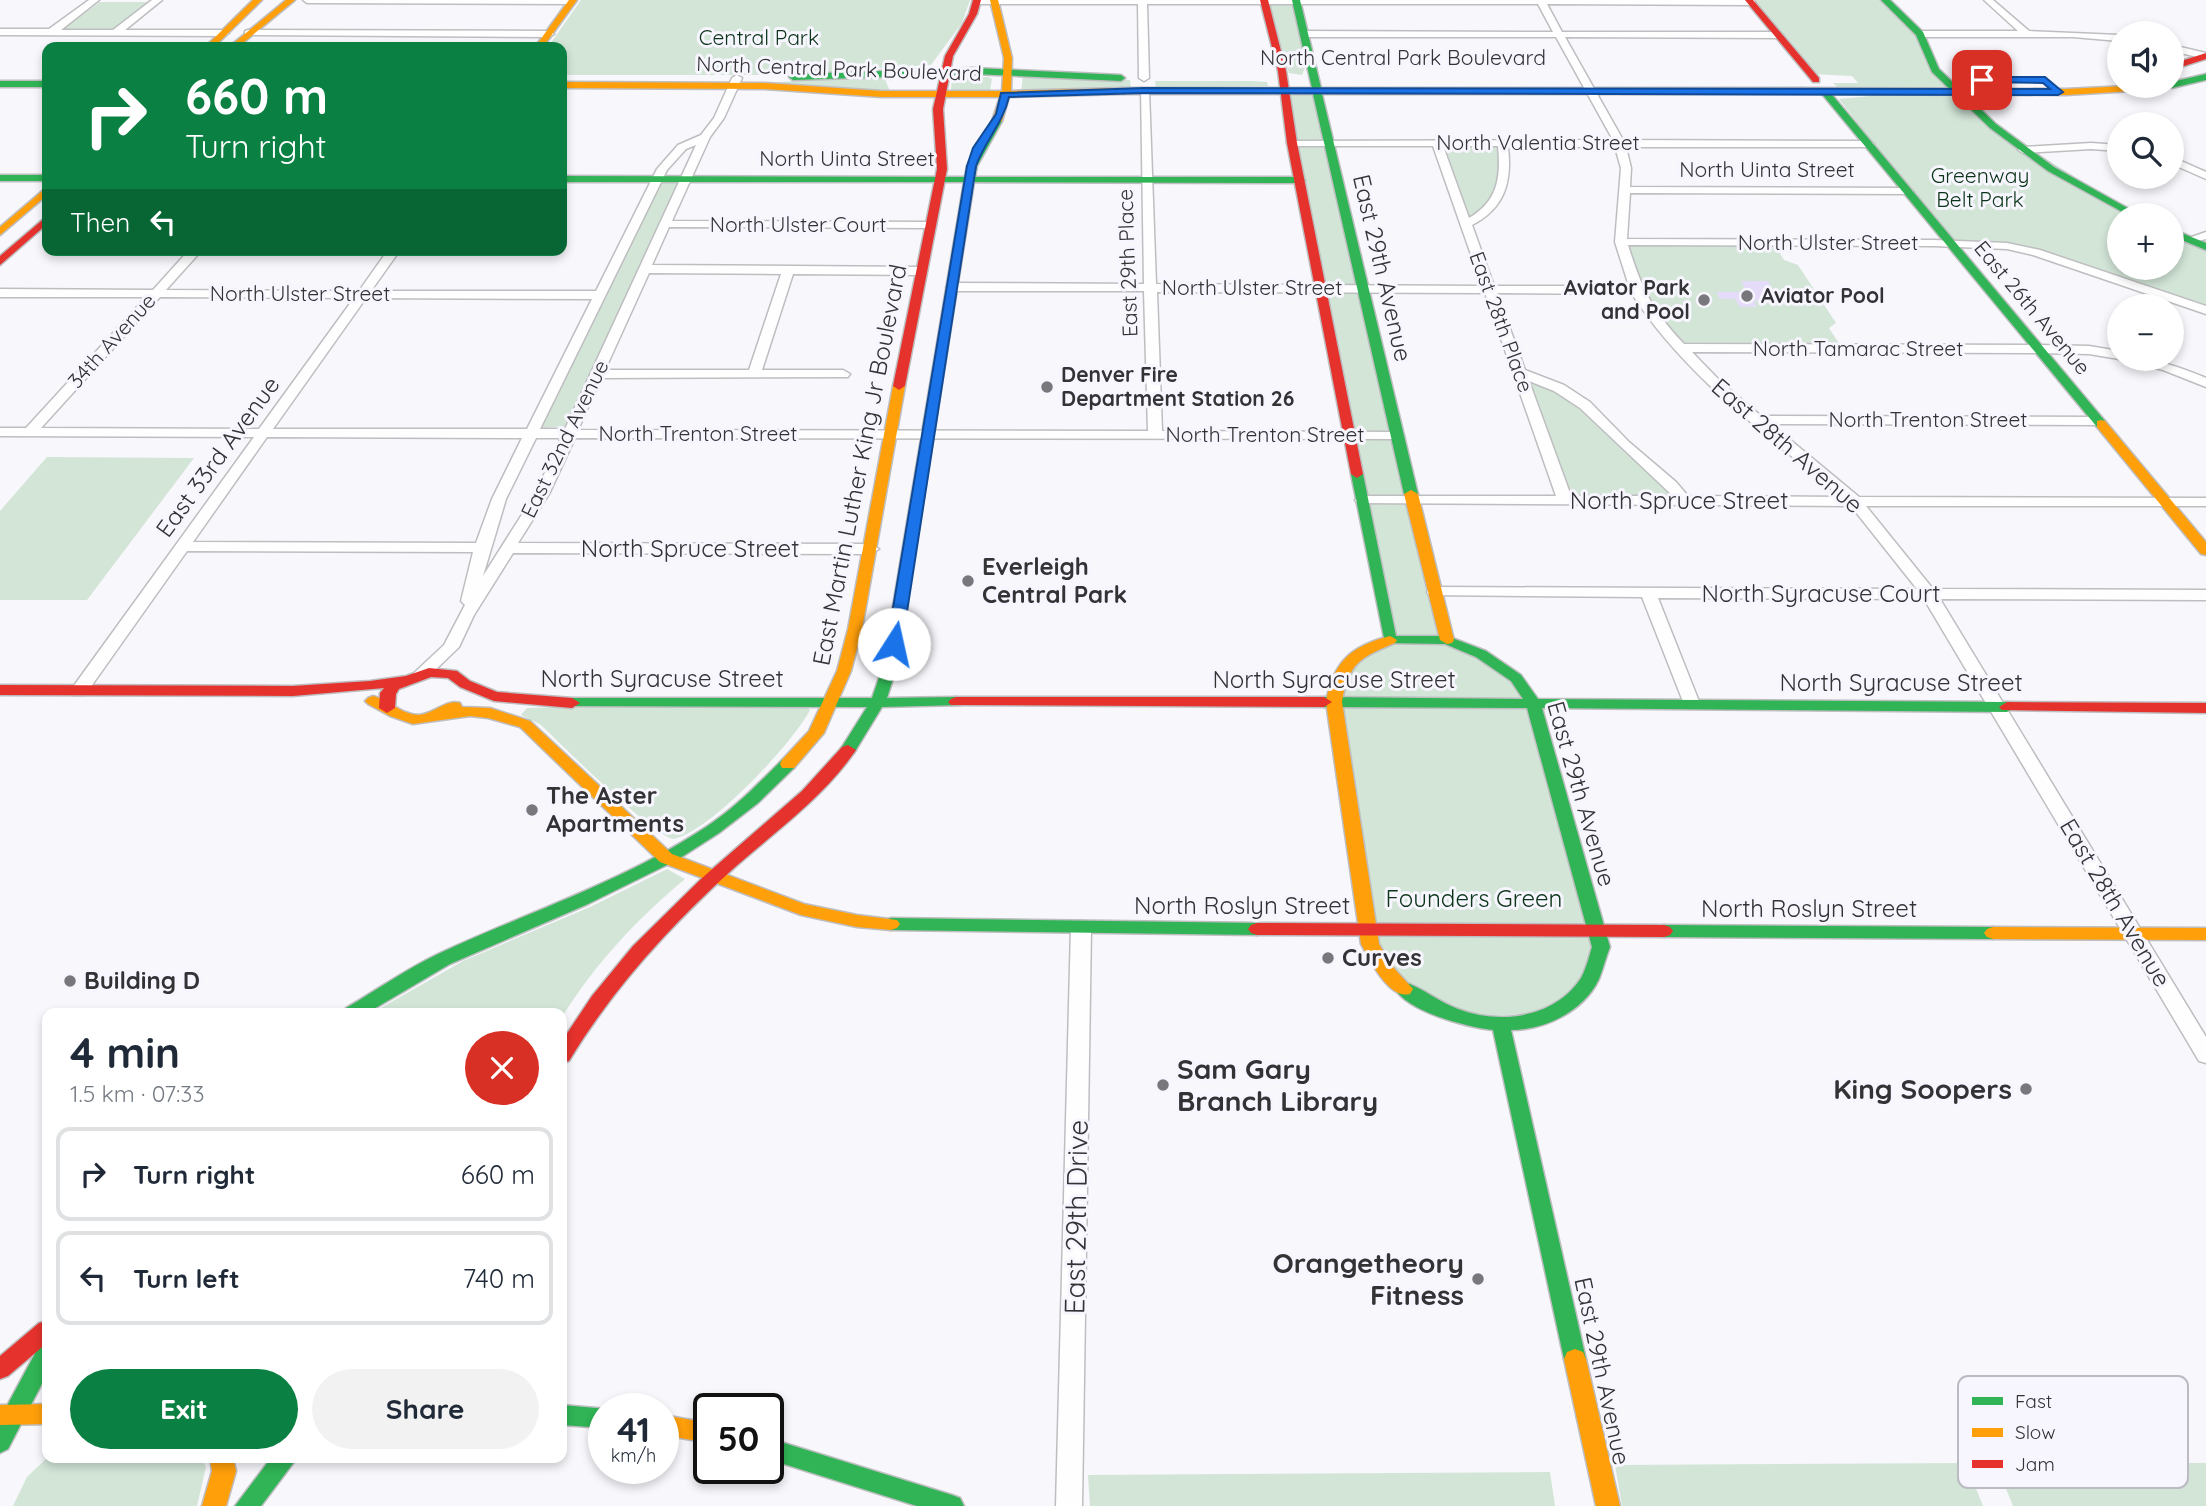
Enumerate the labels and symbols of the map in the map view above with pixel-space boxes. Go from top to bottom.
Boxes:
park label: Central Park [699,24,819,50]
street label: North Central Park Boulevard [1260,44,1546,70]
street label: North Central Park Boulevard [696,50,982,86]
pin [1952,50,2012,110]
street label: North Valentia Street [1436,129,1640,155]
street label: North Uinta Street [759,145,935,171]
street label: North Uinta Street [1679,156,1855,182]
park label: Greenway Belt Park [1931,162,2029,212]
street label: East 29th Avenue [1347,171,1419,364]
street label: East 29th Place [1111,188,1143,338]
street label: North Ulster Court [710,211,886,237]
street label: North Ulster Street [1738,229,1918,255]
street label: East 26th Avenue [1969,235,2096,380]
street label: East 28th Place [1464,248,1539,396]
street label: East Martin Luther King Jr Boulevard [805,262,913,668]
street label: North Ulster Street [1162,274,1342,300]
place label: Aviator Park and Pool [1564,274,1690,324]
street label: North Ulster Street [210,280,390,306]
place label: Aviator Pool [1761,282,1885,308]
street label: 34th Avenue [62,288,161,393]
marker: Aviator Pool [1739,288,1755,304]
marker: Aviator Park and Pool [1696,292,1712,308]
street label: North Tamarac Street [1753,335,1963,361]
street label: East 32nd Avenue [515,355,614,522]
place label: Denver Fire Department Station 26 [1061,361,1294,411]
street label: East 33rd Avenue [149,370,286,543]
street label: East 28th Avenue [1706,371,1869,519]
marker: Denver Fire Department Station 26 [1039,379,1055,395]
street label: North Trenton Street [1829,406,2027,432]
street label: North Trenton Street [599,420,797,446]
street label: North Trenton Street [1166,421,1364,447]
street label: North Spruce Street [1570,485,1788,515]
street label: North Spruce Street [581,533,799,563]
place label: Everleigh Central Park [982,551,1127,609]
marker: Everleigh Central Park [960,573,976,589]
street label: North Syracuse Court [1702,578,1940,608]
position arrow [857,607,931,681]
street label: North Syracuse Street [540,663,784,693]
street label: North Syracuse Street [1212,664,1456,694]
street label: North Syracuse Street [1779,667,2023,697]
street label: East 29th Avenue [1541,698,1623,890]
place label: The Aster Apartments [546,780,684,838]
marker: The Aster Apartments [524,802,540,818]
street label: East 28th Avenue [2054,813,2178,992]
park label: Founders Green [1386,883,1562,913]
street label: North Roslyn Street [1134,890,1350,920]
street label: North Roslyn Street [1701,893,1917,923]
place label: Curves [1342,942,1422,972]
marker: Curves [1320,950,1336,966]
place label: Building D [84,965,200,995]
marker: Building D [62,973,78,989]
place label: Sam Gary Branch Library [1177,1051,1378,1118]
place label: King Soopers [1833,1071,2012,1106]
marker: Sam Gary Branch Library [1155,1077,1171,1093]
marker: King Soopers [2018,1081,2034,1097]
street label: East 29th Drive [1056,1119,1095,1315]
place label: Orangetheory Fitness [1272,1245,1464,1312]
marker: Orangetheory Fitness [1470,1271,1486,1287]
street label: East 29th Avenue [1568,1274,1638,1467]
legend [1958,1376,2188,1488]
text: Fast [2015,1389,2052,1413]
speed limit sign: 50 [693,1393,784,1484]
text: Slow [2015,1420,2056,1444]
text: Jam [2015,1452,2055,1476]

